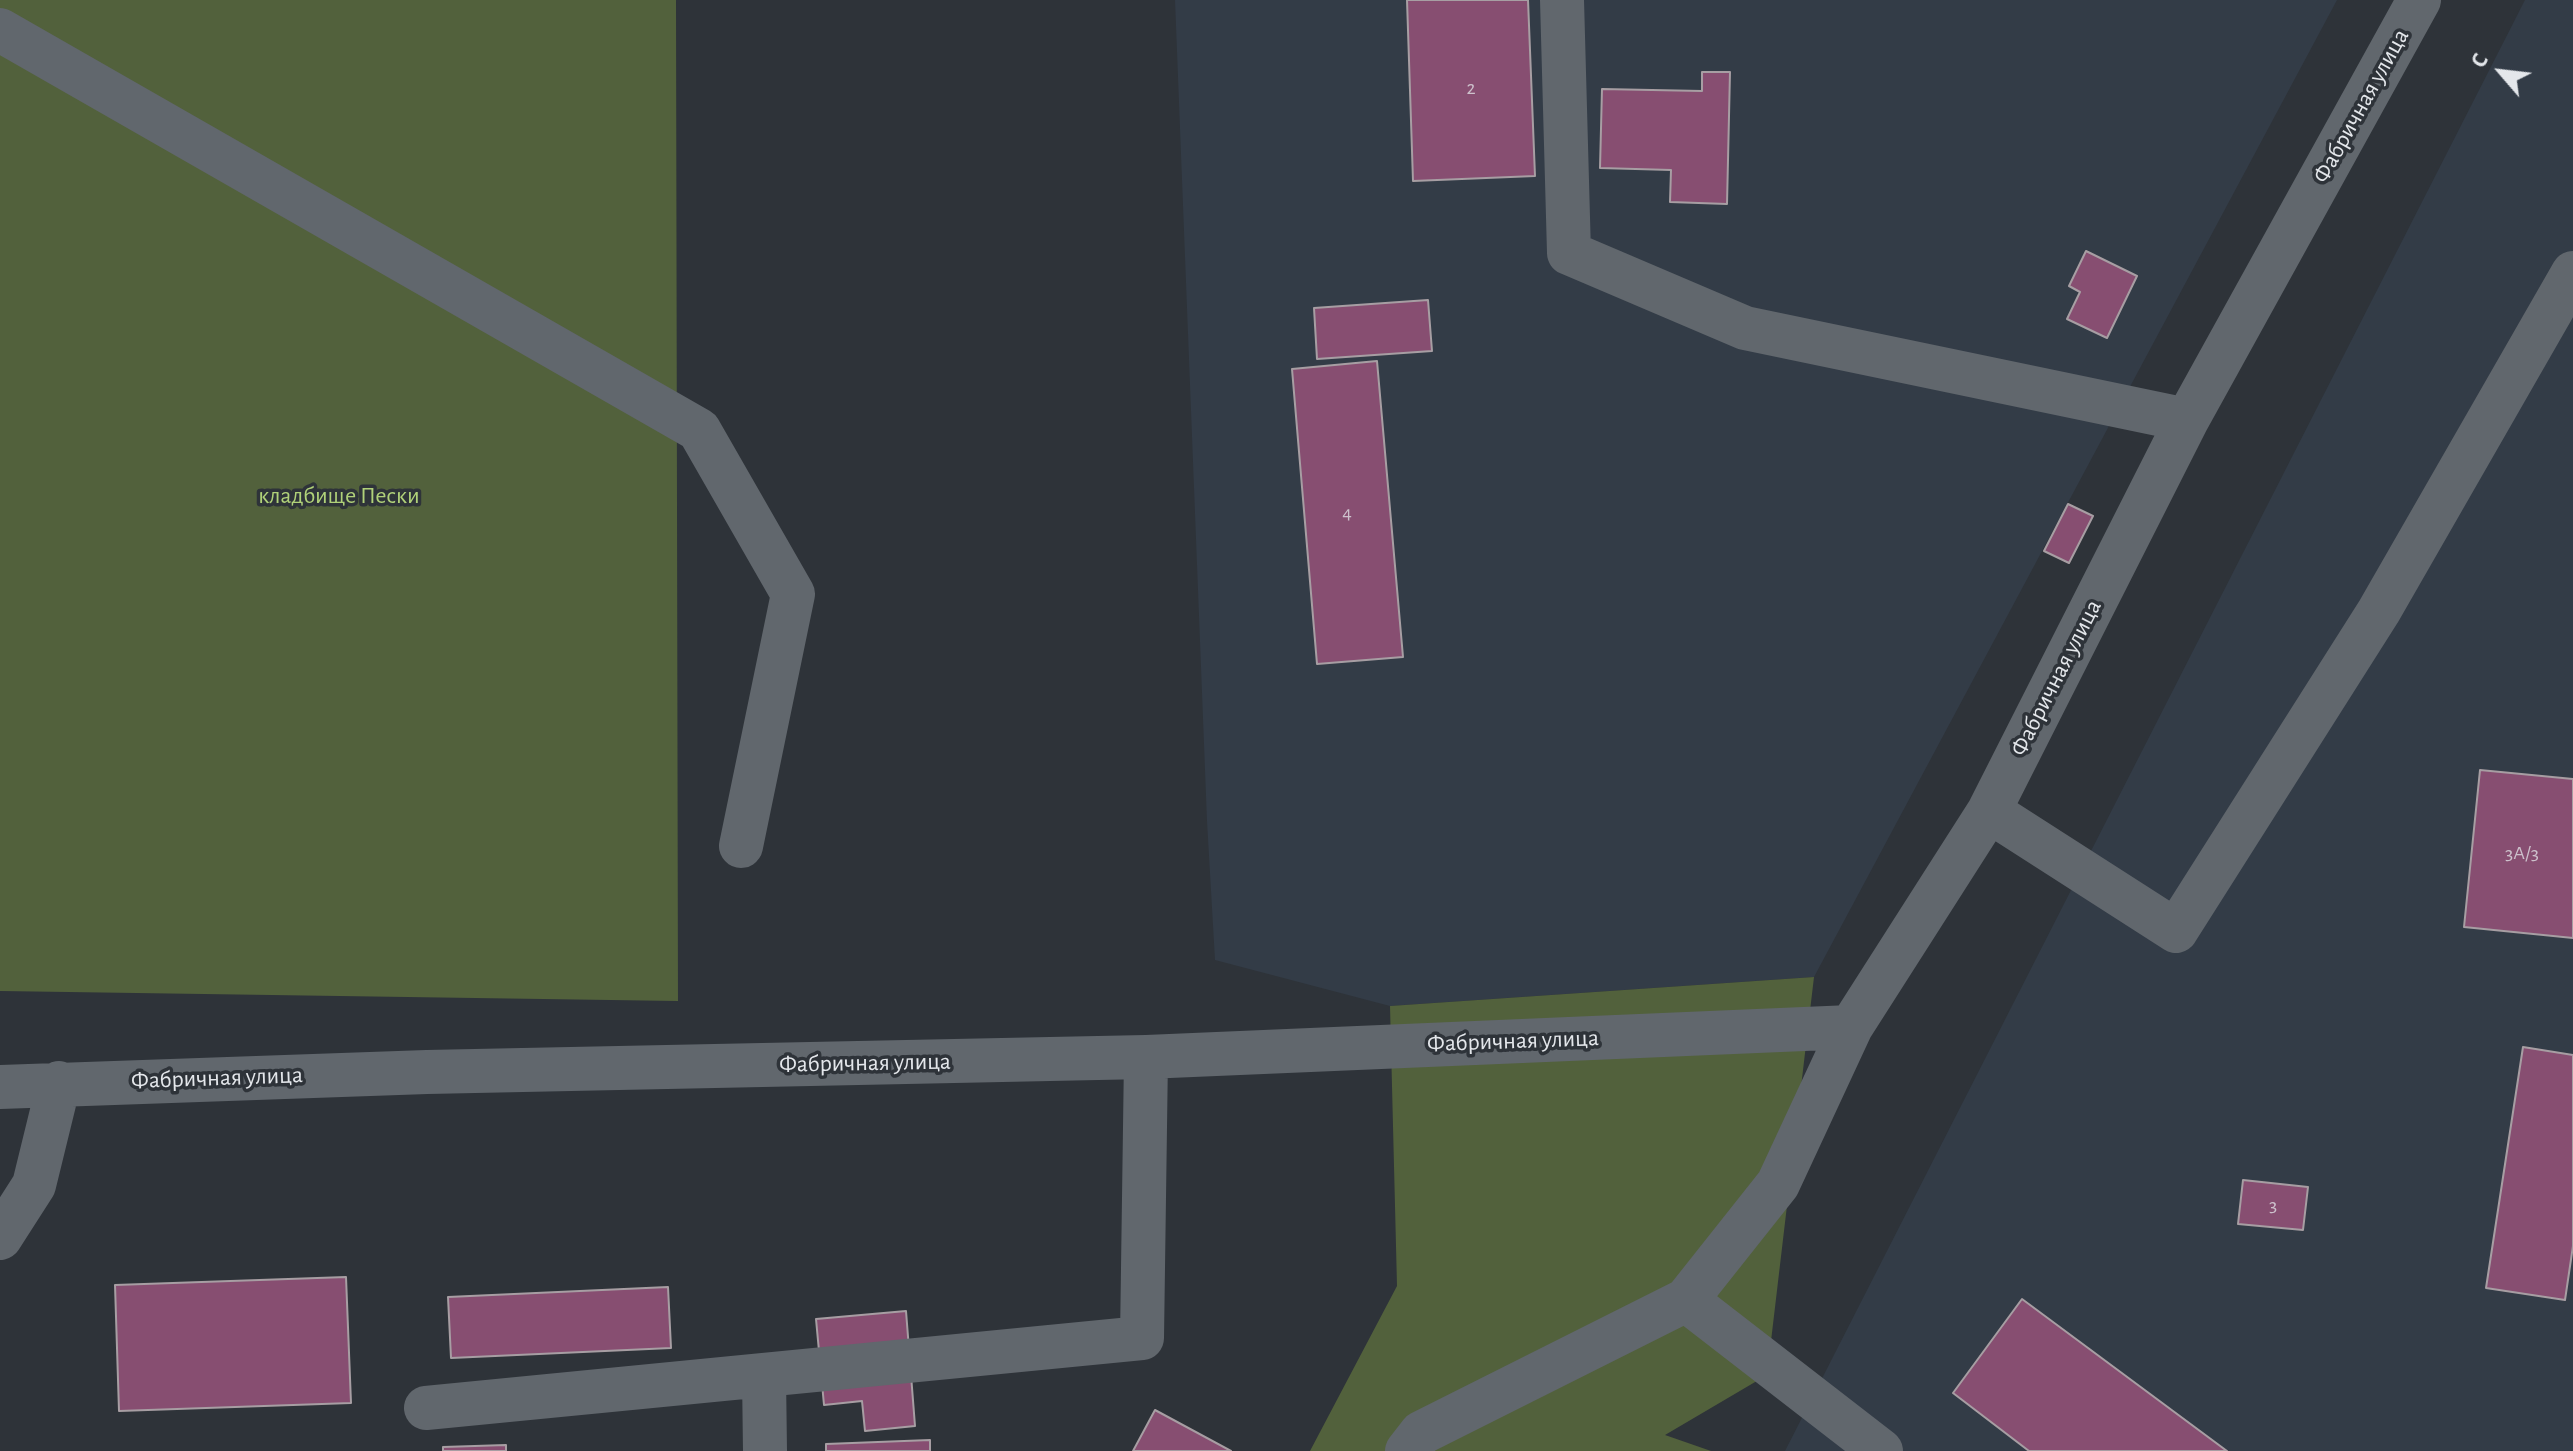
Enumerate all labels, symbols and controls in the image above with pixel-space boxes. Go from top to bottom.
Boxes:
street label: Фабричная улица [2307,24,2415,188]
north arrow [2461,32,2541,112]
text: С [2467,50,2492,71]
house number: 2 [1466,76,1476,100]
park label: кладбище Пески [258,482,420,510]
house number: 4 [1342,501,1352,525]
street label: Фабричная улица [2004,595,2108,761]
house number: 3А/3 [2505,841,2539,865]
street label: Фабричная улица [1427,1024,1599,1058]
street label: Фабричная улица [779,1047,951,1079]
street label: Фабричная улица [131,1061,303,1095]
house number: 3 [2269,1193,2277,1217]

